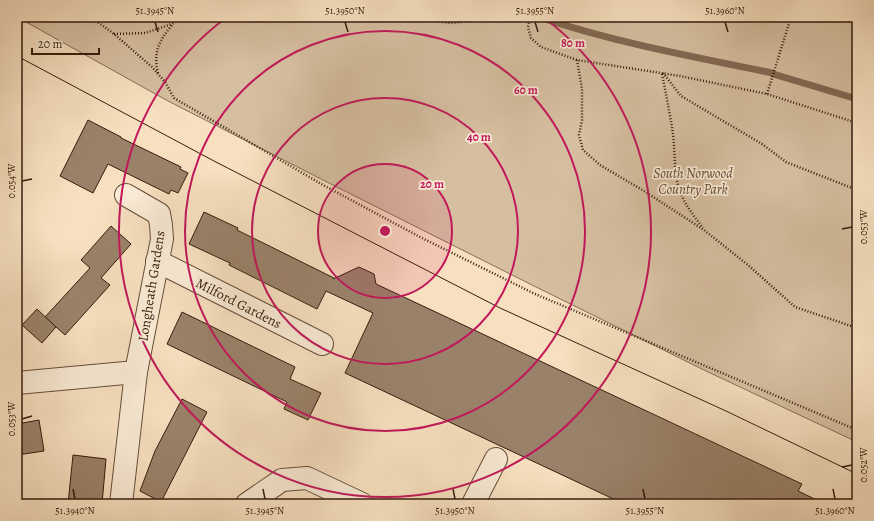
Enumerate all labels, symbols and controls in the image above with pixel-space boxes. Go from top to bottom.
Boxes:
text: 51.3945°N [136,4,174,17]
text: 51.3950°N [325,4,365,17]
text: 51.3955°N [516,4,554,17]
text: 51.3960°N [705,4,745,17]
scale bar [32,30,99,56]
text: 80 m [561,35,585,51]
text: 20 m [38,36,62,52]
text: 60 m [514,82,538,98]
text: 40 m [467,129,491,145]
text: 0.054°W [5,163,18,198]
park label: South Norwood Country Park [653,164,733,199]
text: 20 m [420,176,444,192]
text: 0.053°W [857,209,870,244]
centre of rings [378,224,392,238]
street label: Longheath Gardens [133,229,170,343]
street label: Milford Gardens [193,274,285,333]
text: 0.053°W [5,401,18,436]
text: 0.052°W [857,447,870,483]
text: 51.3940°N [55,504,95,517]
text: 51.3945°N [246,504,284,517]
text: 51.3950°N [435,504,475,517]
text: 51.3955°N [626,504,664,517]
text: 51.3960°N [815,504,855,517]

